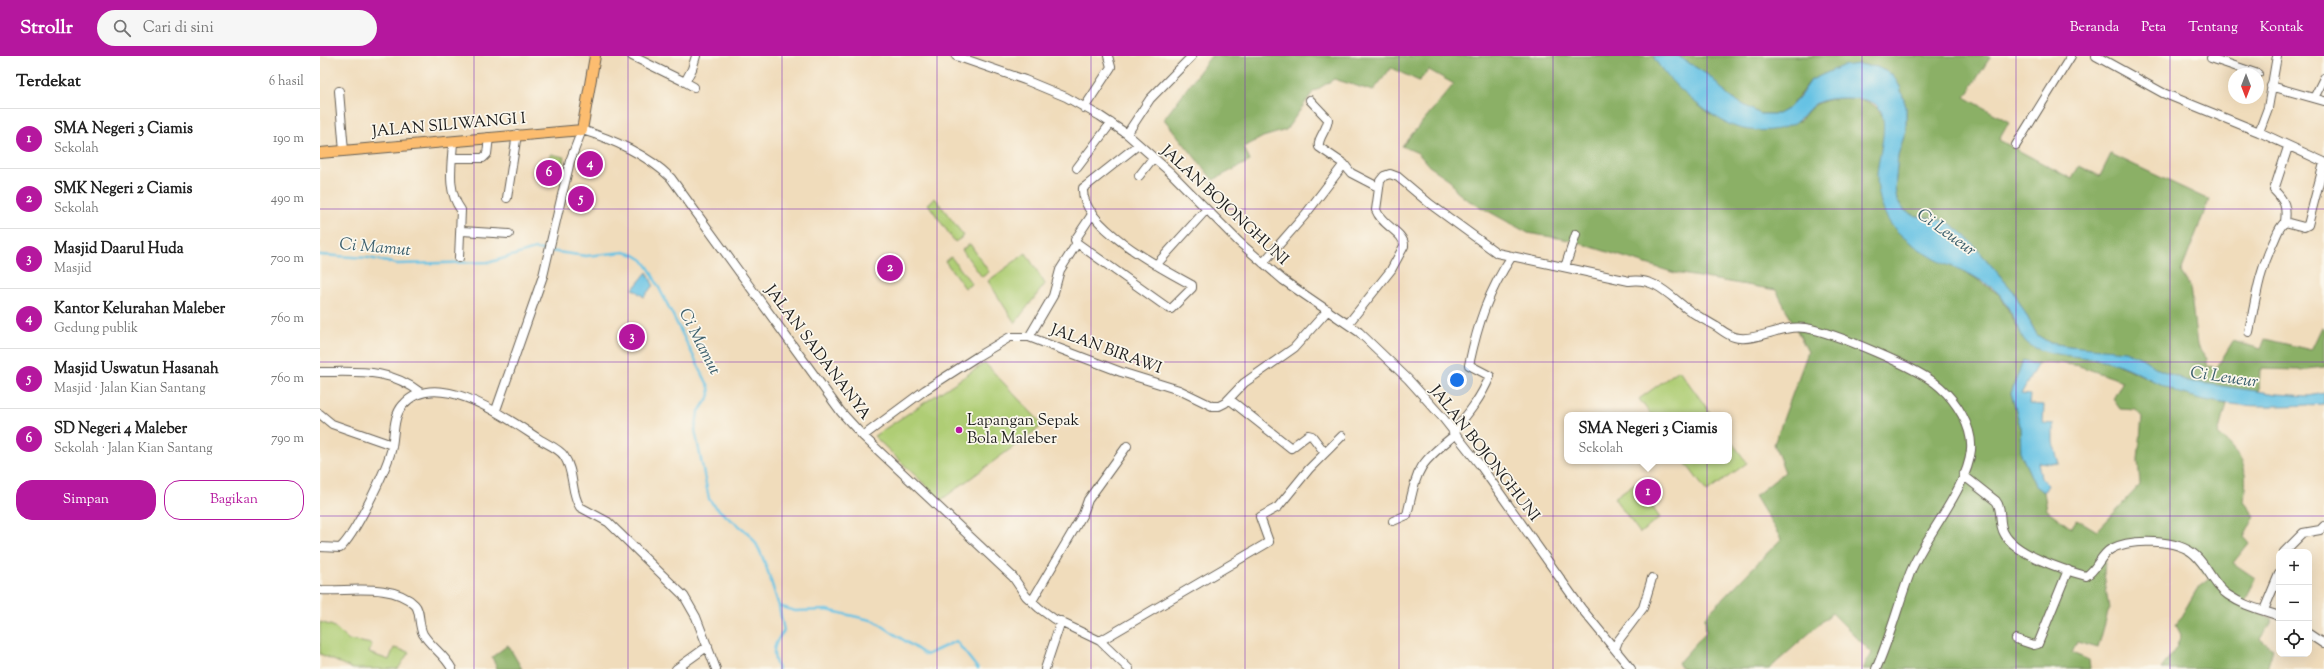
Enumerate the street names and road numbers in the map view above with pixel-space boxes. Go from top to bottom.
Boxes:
street label: JALAN SILIWANGI I [370,108,527,144]
street label: JALAN BOJONGHUNI [1154,140,1293,271]
street label: JALAN SADANANYA [758,280,875,425]
street label: JALAN BIRAWI [1046,319,1165,381]
street label: JALAN BOJONGHUNI [1423,380,1545,527]

